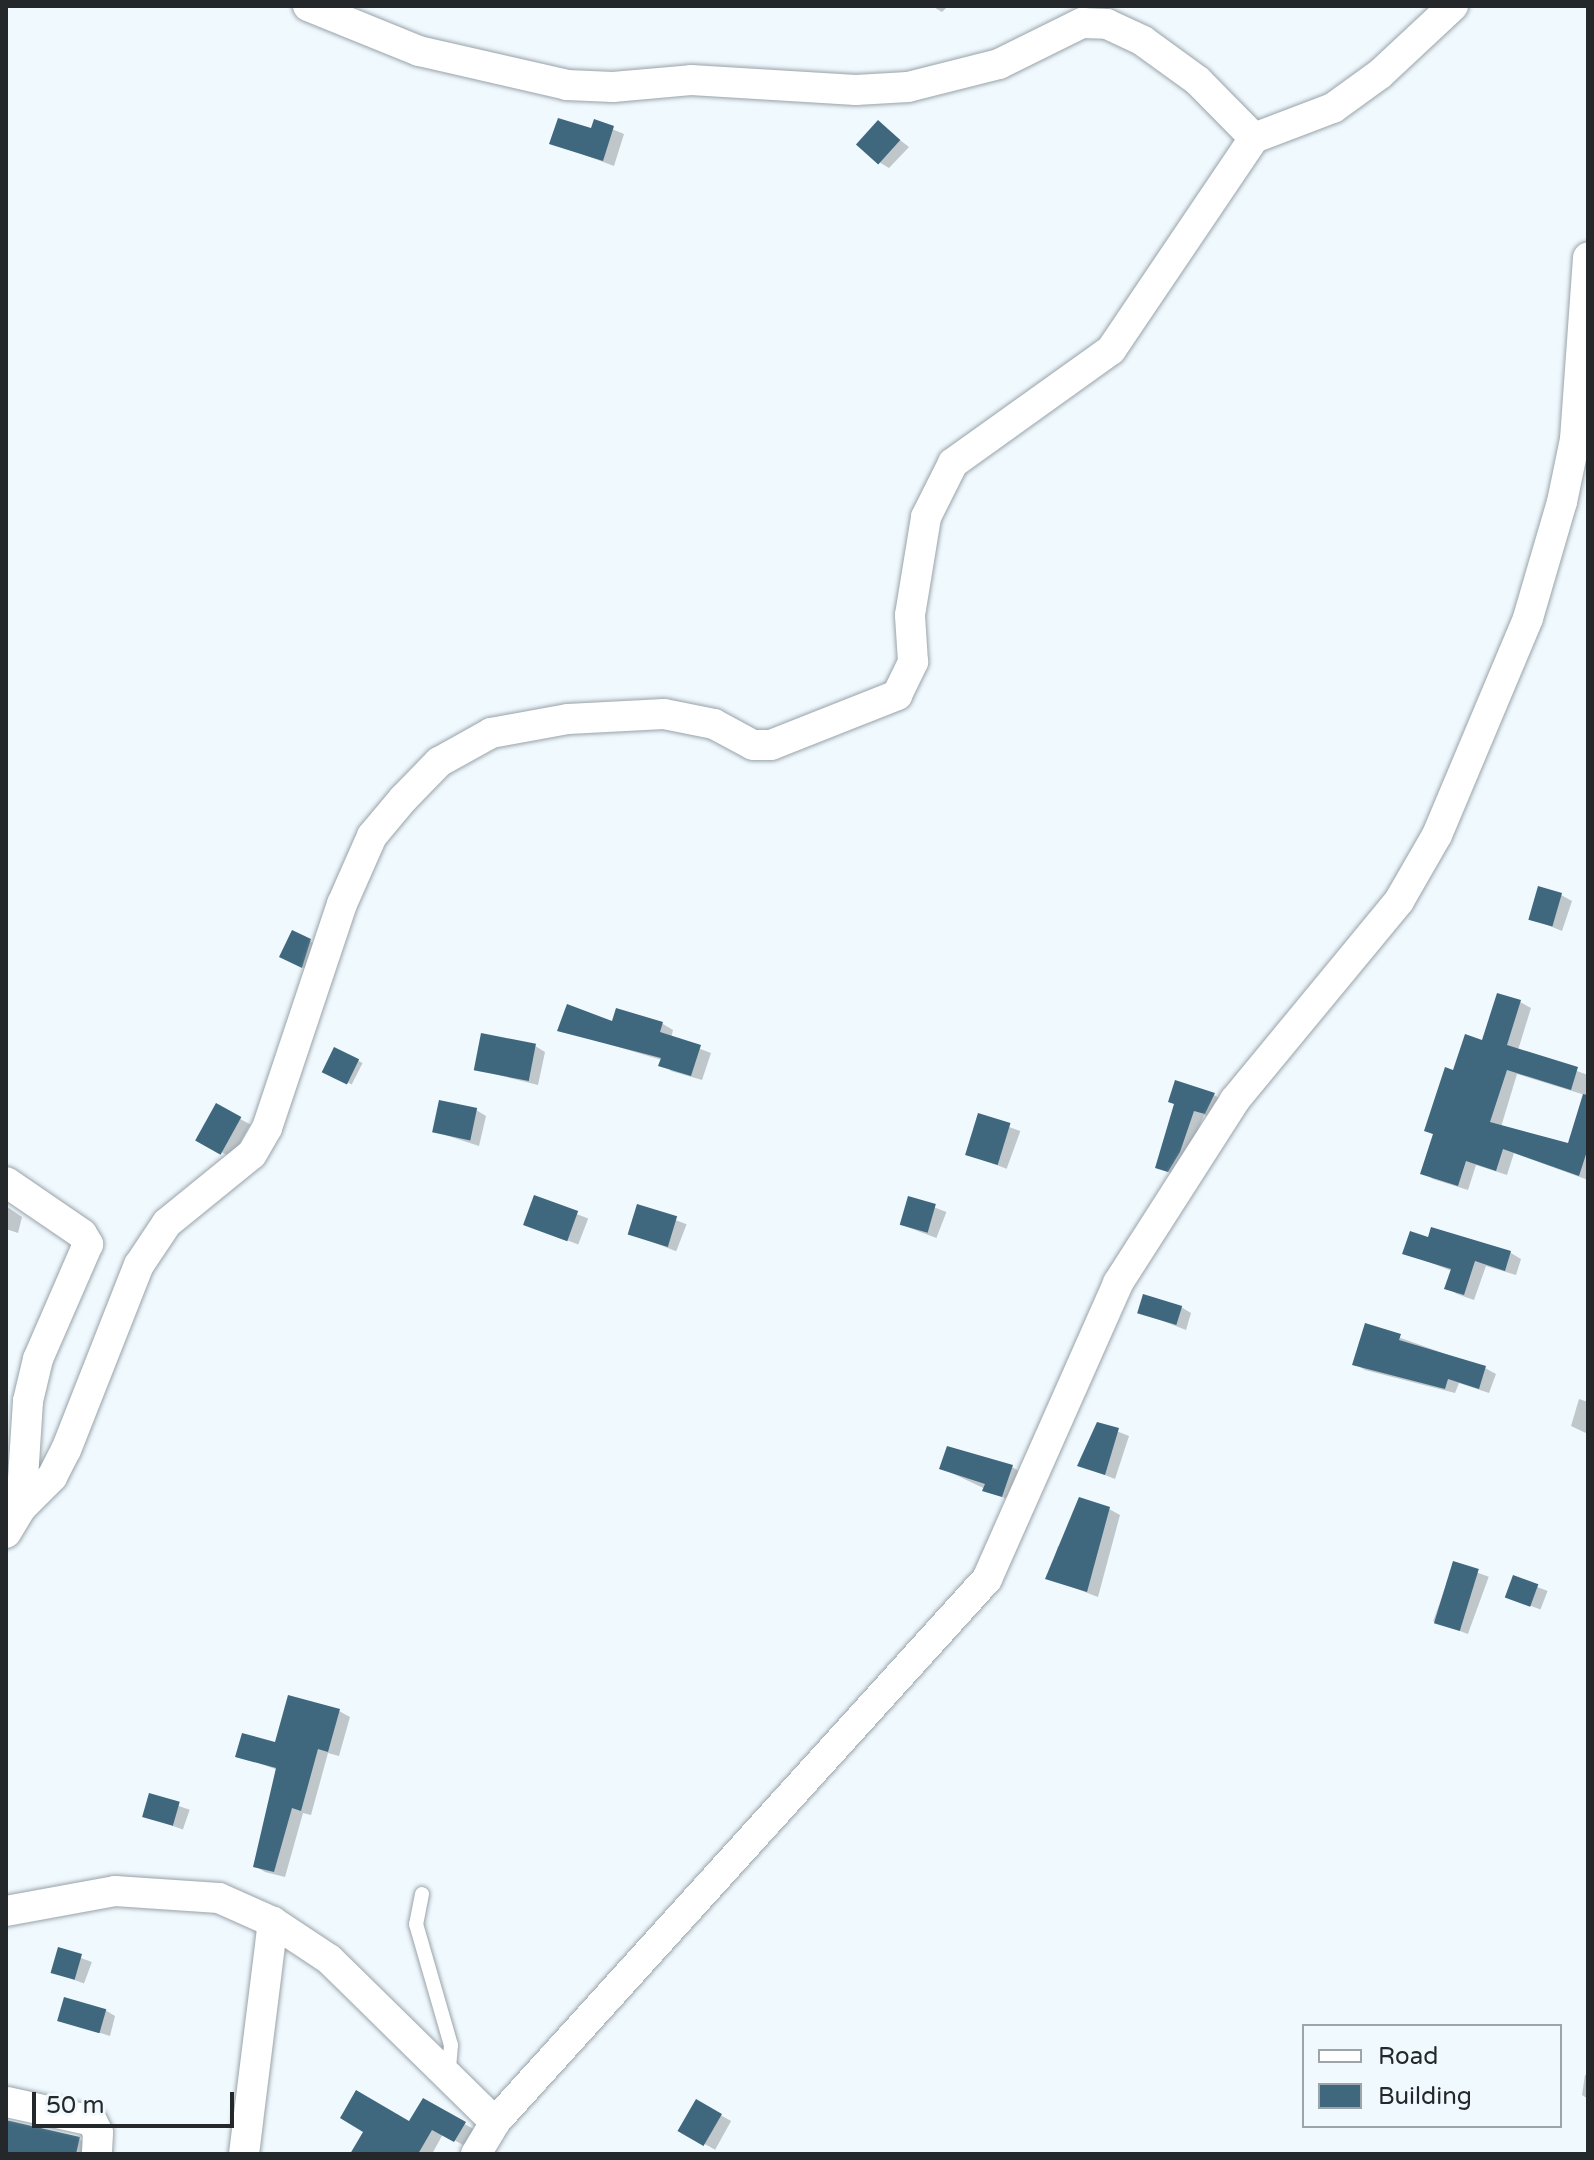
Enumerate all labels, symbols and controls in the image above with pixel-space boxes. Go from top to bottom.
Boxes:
legend [1302,2024,1562,2128]
text: Road [1378,2042,1438,2071]
scale bar [36,2076,238,2126]
text: Building [1378,2082,1472,2111]
text: 50 m [46,2091,104,2120]

